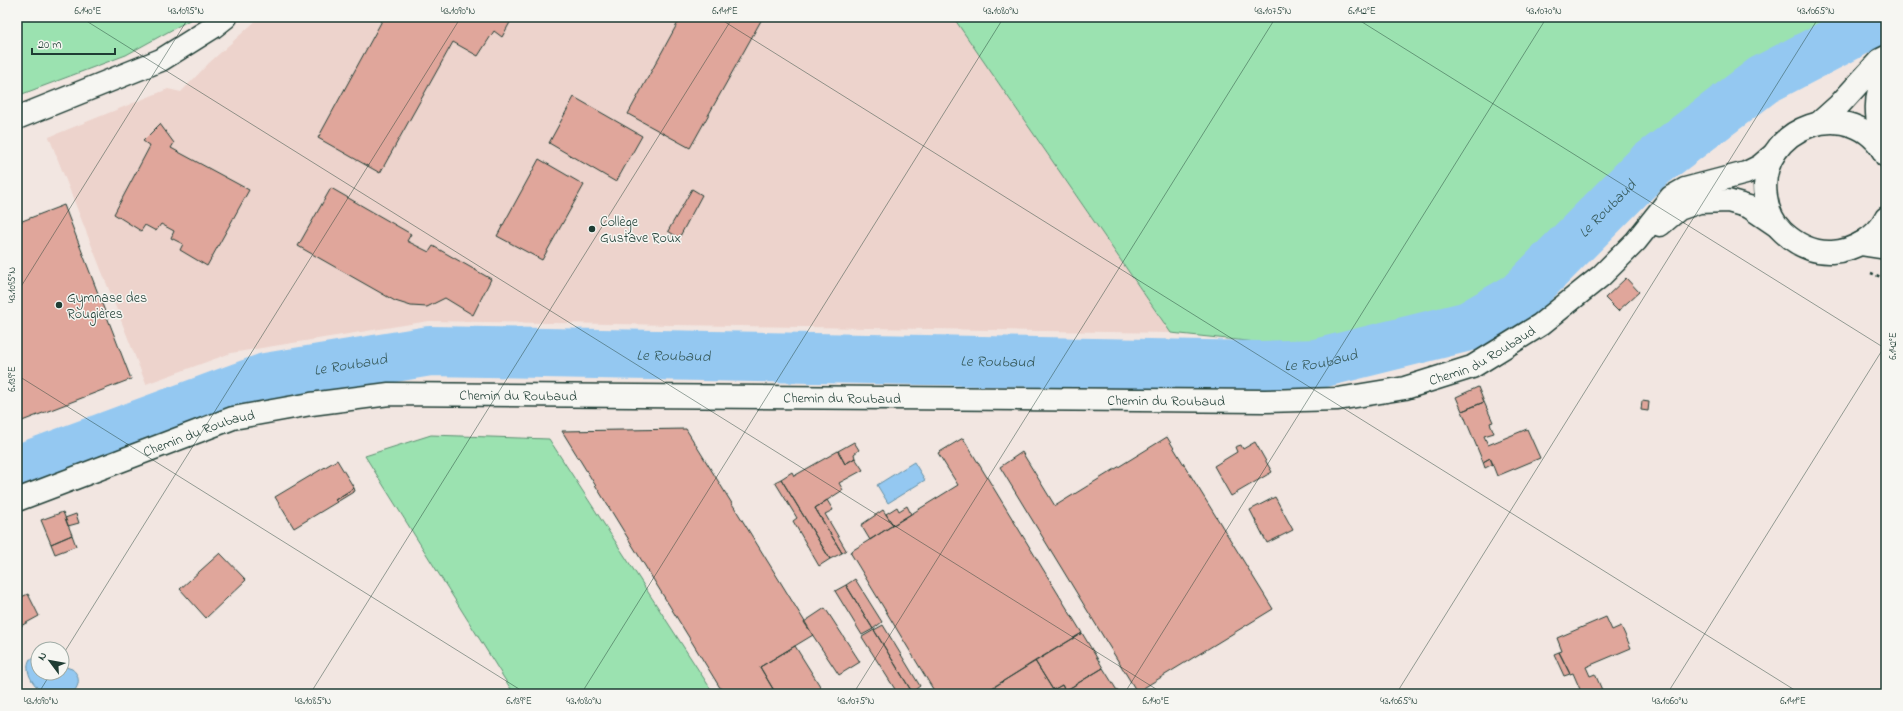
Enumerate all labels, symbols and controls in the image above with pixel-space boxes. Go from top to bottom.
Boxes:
text: 6.140°E [75,4,101,19]
text: 43.1095°N [168,4,204,19]
text: 43.1090°N [441,4,476,19]
text: 6.141°E [712,4,738,19]
text: 43.1080°N [983,4,1019,19]
text: 43.1075°N [1254,4,1292,19]
text: 6.142°E [1348,4,1376,19]
text: 43.1070°N [1526,4,1562,19]
text: 43.1065°N [1797,4,1835,19]
scale bar [32,30,115,56]
text: 20 m [38,36,61,54]
water label: Le Roubaud [1574,175,1642,243]
place label: Collège Gustave Roux [600,212,681,249]
marker: Collège Gustave Roux [587,224,597,234]
text: 43.1095°N [5,267,20,303]
place label: Gymnase des Rougières [67,288,147,326]
marker: Gymnase des Rougières [54,300,64,310]
street label: Chemin du Roubaud [1426,321,1540,392]
text: 6.142°E [1886,332,1901,360]
water label: Le Roubaud [1284,344,1360,377]
water label: Le Roubaud [636,345,711,368]
water label: Le Roubaud [312,348,389,382]
water label: Le Roubaud [960,351,1035,374]
text: 6.139°E [5,366,20,392]
street label: Chemin du Roubaud [459,386,577,408]
street label: Chemin du Roubaud [783,388,901,410]
street label: Chemin du Roubaud [1107,391,1225,413]
street label: Chemin du Roubaud [140,405,257,463]
north arrow [30,641,70,681]
text: N [34,649,51,664]
text: 43.1090°N [24,694,59,709]
text: 43.1085°N [295,694,332,709]
text: 6.139°E [506,694,532,709]
text: 43.1080°N [566,694,602,709]
text: 43.1075°N [837,694,875,709]
text: 6.140°E [1143,694,1169,709]
text: 43.1065°N [1380,694,1418,709]
text: 43.1060°N [1652,694,1688,709]
text: 6.141°E [1780,694,1806,709]

